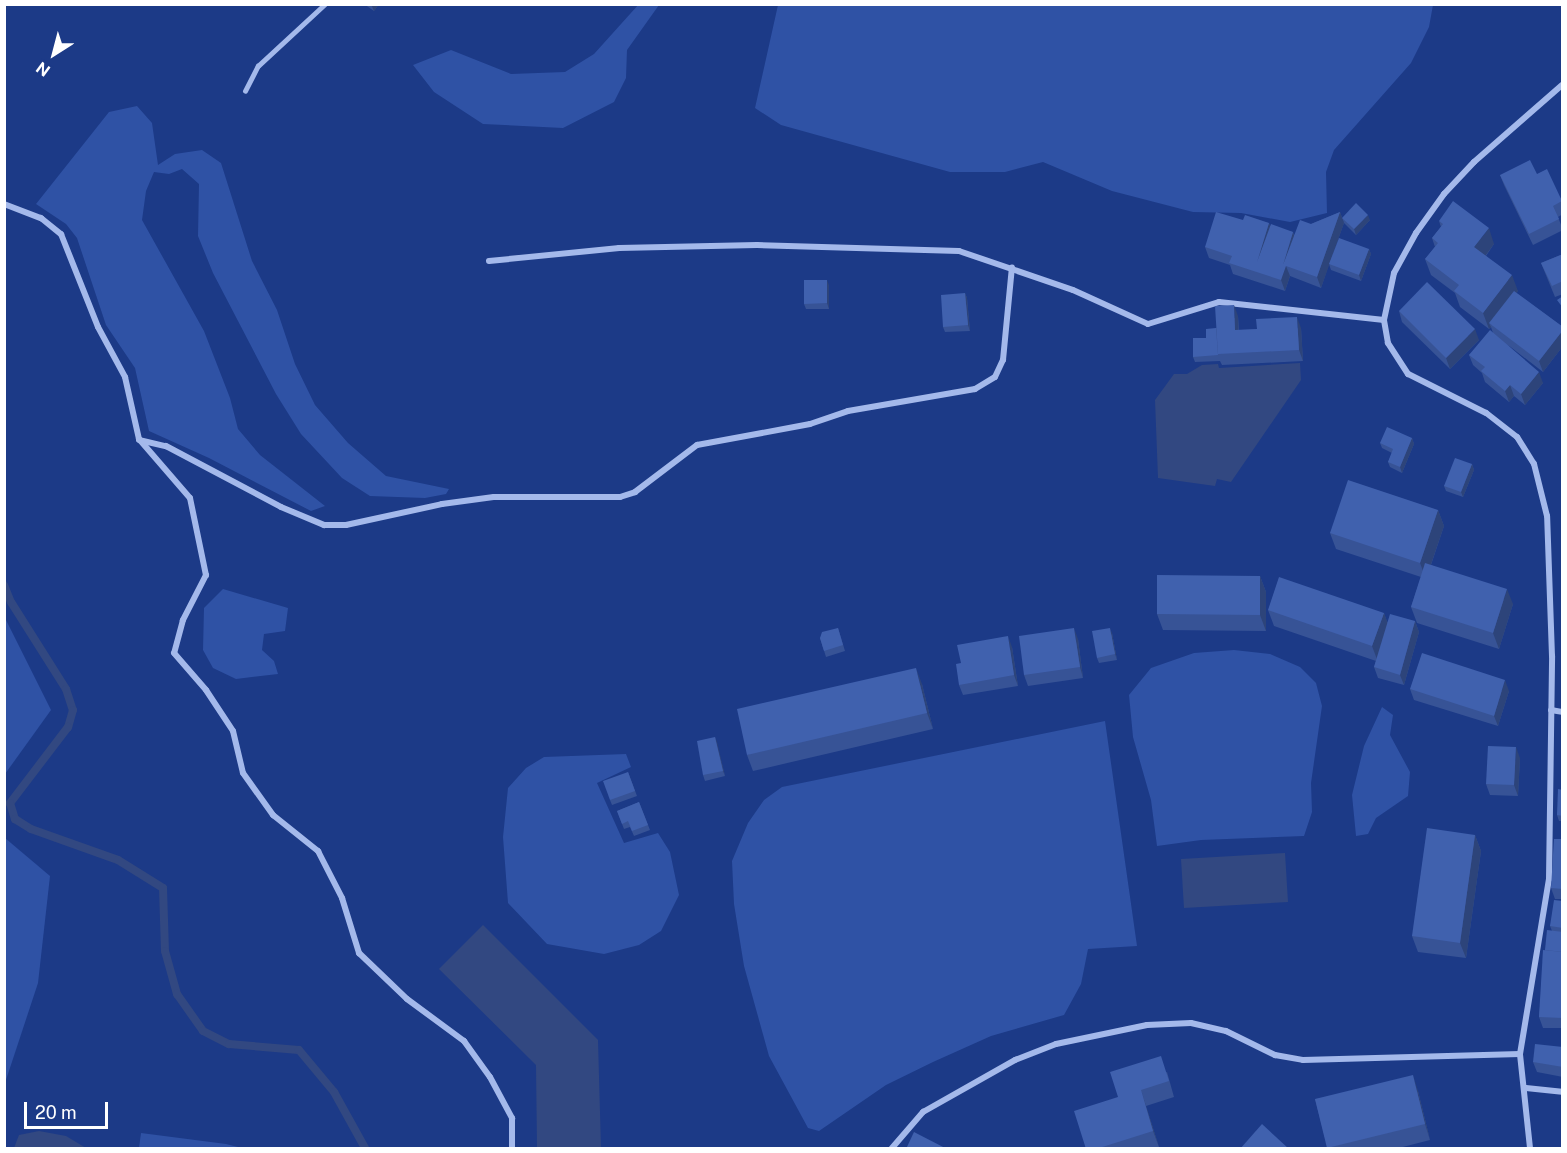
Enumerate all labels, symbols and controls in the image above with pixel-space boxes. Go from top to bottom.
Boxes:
north arrow [24,24,84,84]
text: N [32,58,54,80]
scale bar [27,1090,111,1128]
text: 20 m [35,1102,77,1123]

